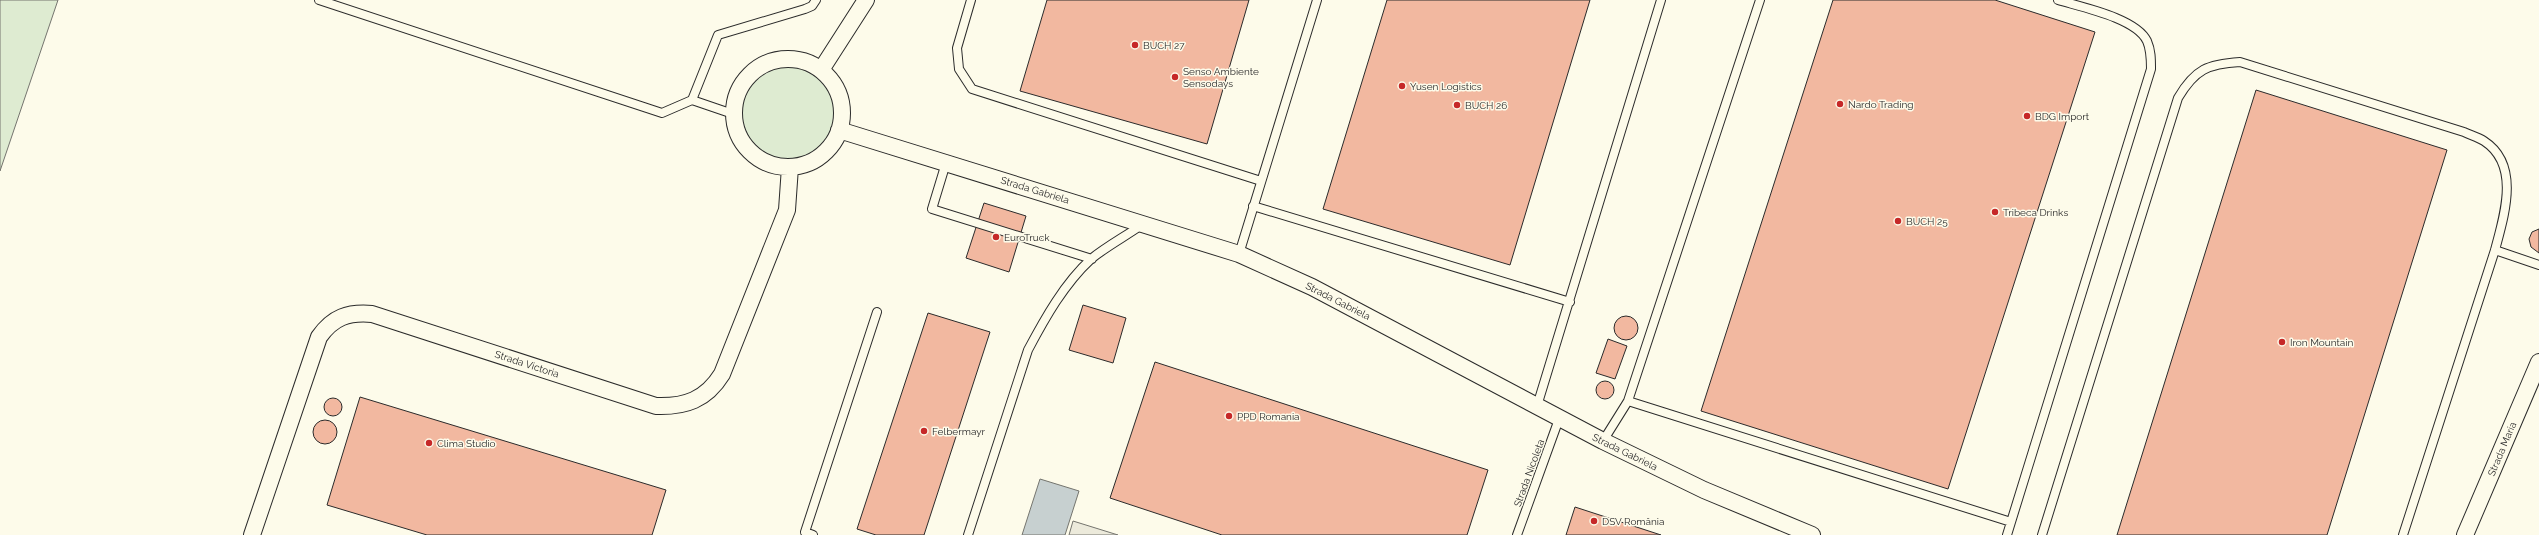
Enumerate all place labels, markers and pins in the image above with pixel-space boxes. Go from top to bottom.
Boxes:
marker: BUCH 27 [1130,40,1140,50]
place label: BUCH 27 [1143,40,1185,51]
place label: Senso Ambiente Sensodays [1183,66,1259,89]
marker: Senso Ambiente Sensodays [1170,72,1180,82]
marker: Yusen Logistics [1397,81,1407,91]
place label: Yusen Logistics [1410,81,1482,92]
marker: Nardo Trading [1835,99,1845,109]
place label: Nardo Trading [1848,99,1913,110]
marker: BUCH 26 [1452,100,1462,110]
place label: BUCH 26 [1465,100,1507,111]
marker: BDG Import [2022,111,2032,121]
place label: BDG Import [2035,111,2090,122]
marker: Tribeca Drinks [1990,207,2000,217]
place label: Tribeca Drinks [2003,207,2068,218]
marker: BUCH 25 [1893,216,1903,226]
place label: BUCH 25 [1906,216,1948,227]
marker: EuroTruck [991,232,1001,242]
place label: EuroTruck [1004,232,1050,243]
marker: Iron Mountain [2277,337,2287,347]
place label: Iron Mountain [2290,337,2353,348]
marker: PPD Romania [1224,411,1234,421]
place label: PPD Romania [1237,411,1300,422]
marker: Felbermayr [919,426,929,436]
place label: Felbermayr [932,426,986,437]
marker: Clima Studio [424,438,434,448]
place label: Clima Studio [437,438,496,449]
marker: DSV România [1589,516,1599,526]
place label: DSV România [1602,516,1664,527]

